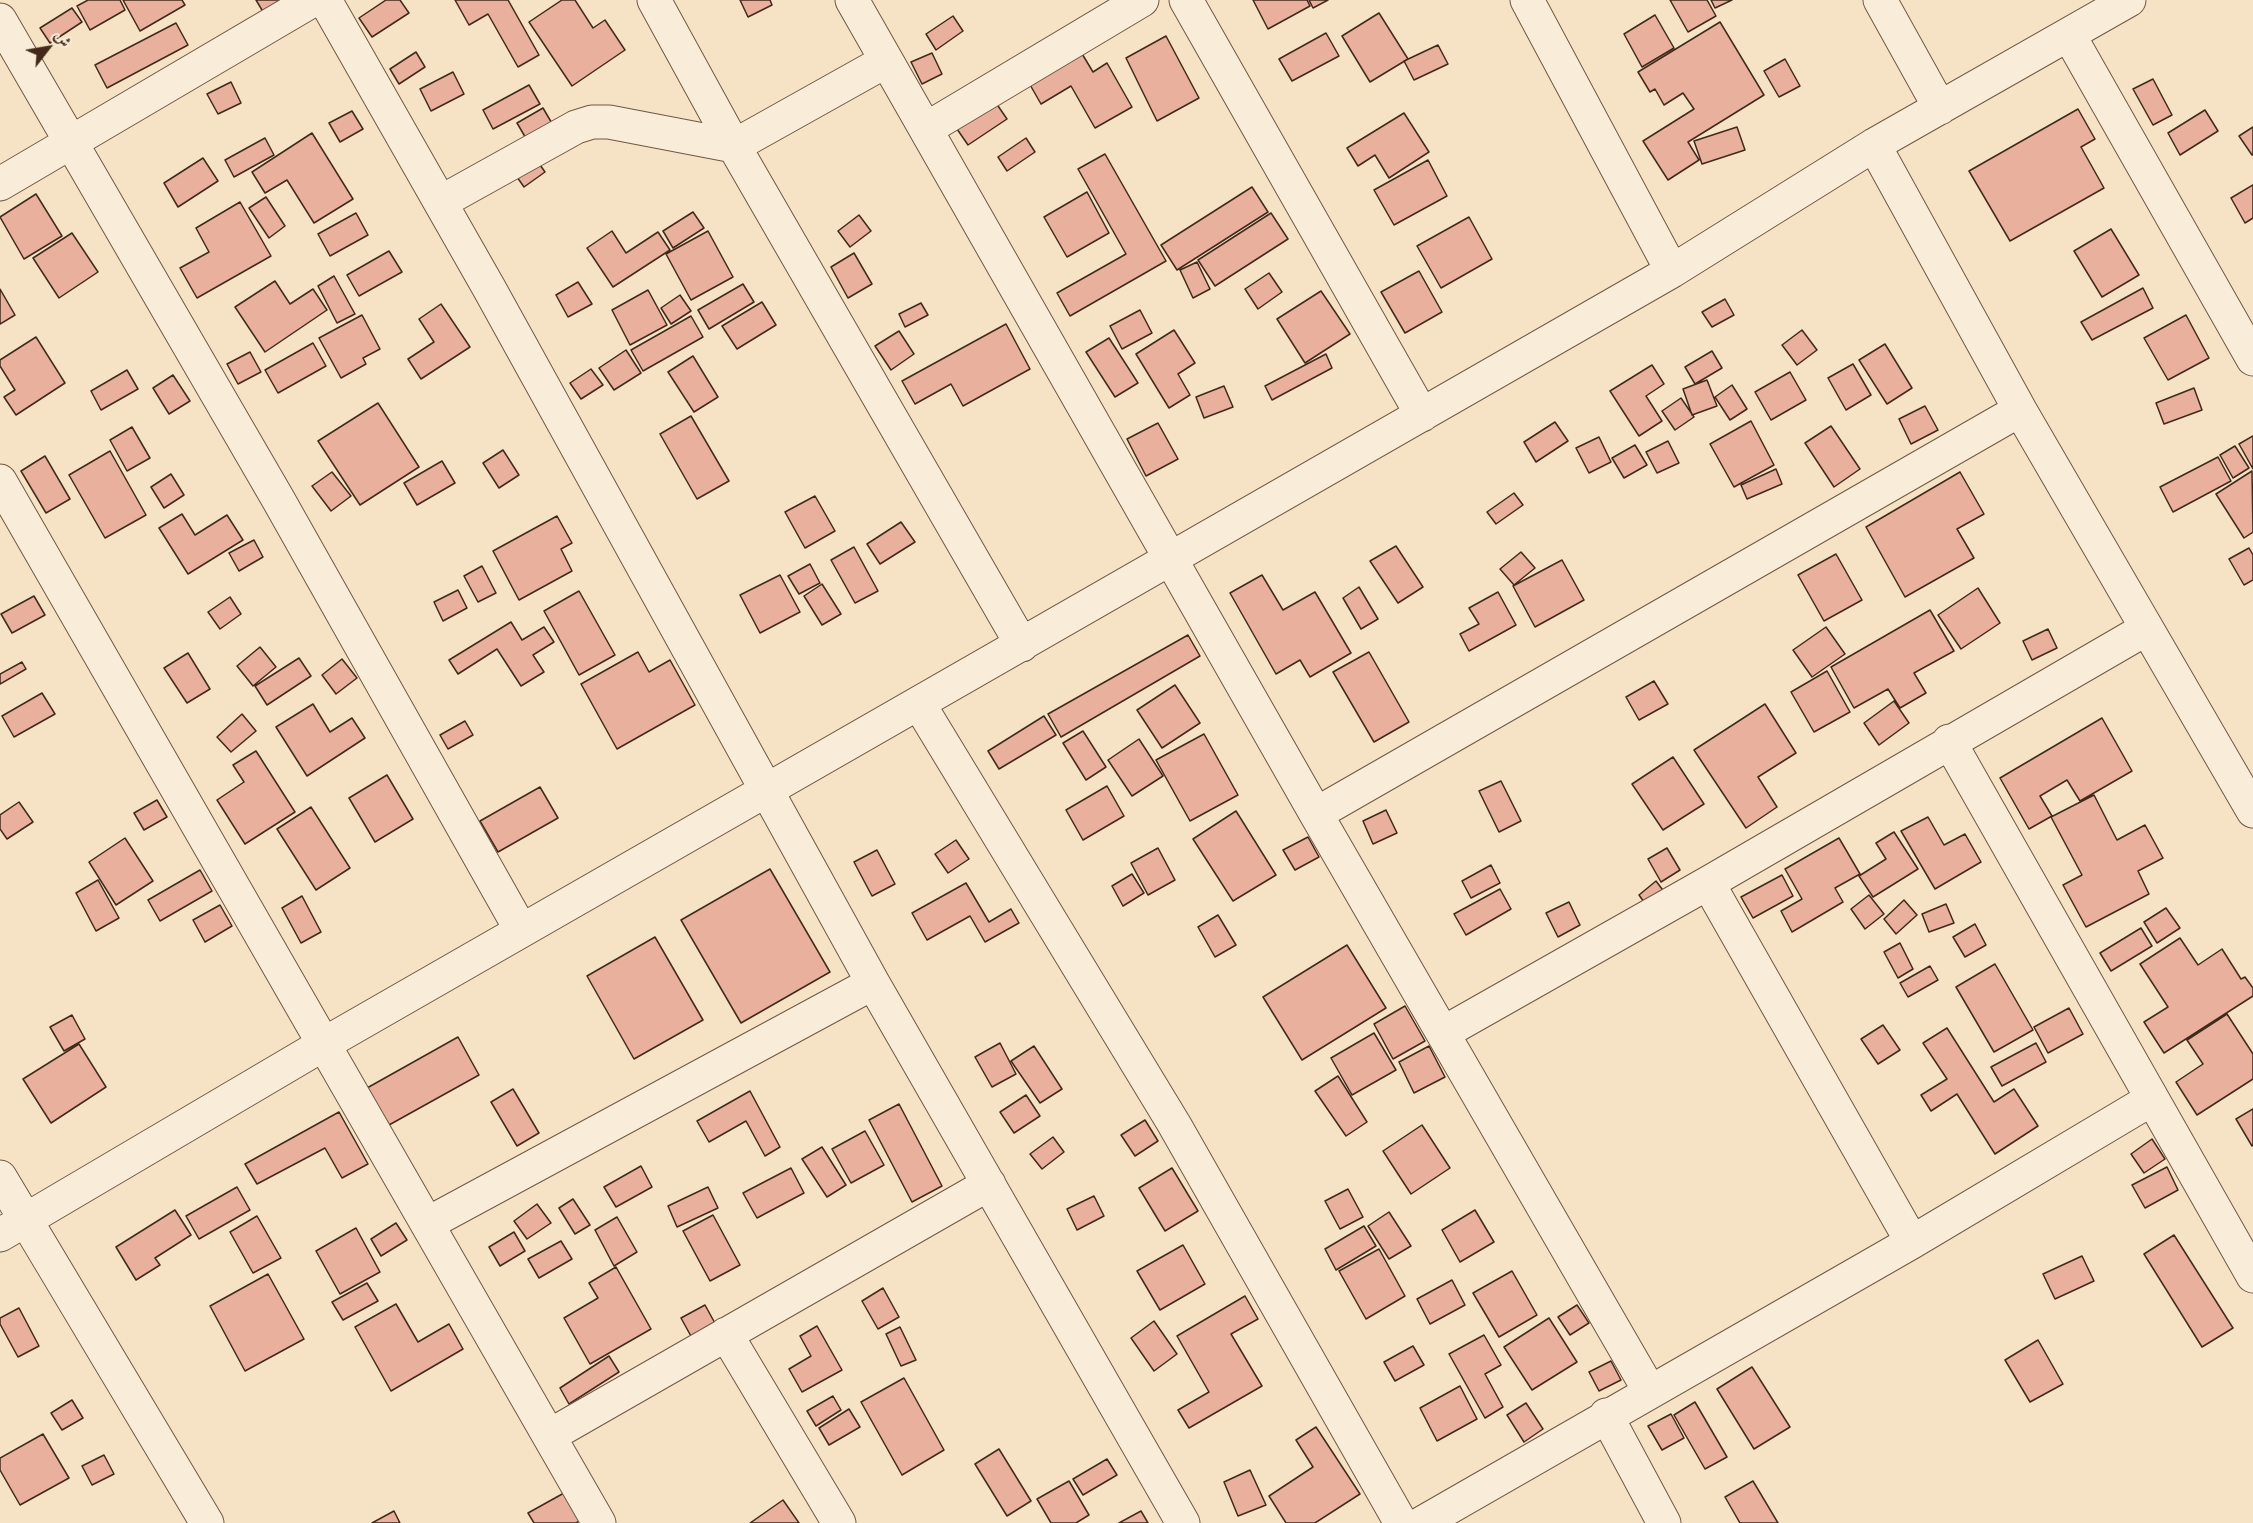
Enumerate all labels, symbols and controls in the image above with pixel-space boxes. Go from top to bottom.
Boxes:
north arrow [18,18,78,78]
text: ش [49,26,78,52]

